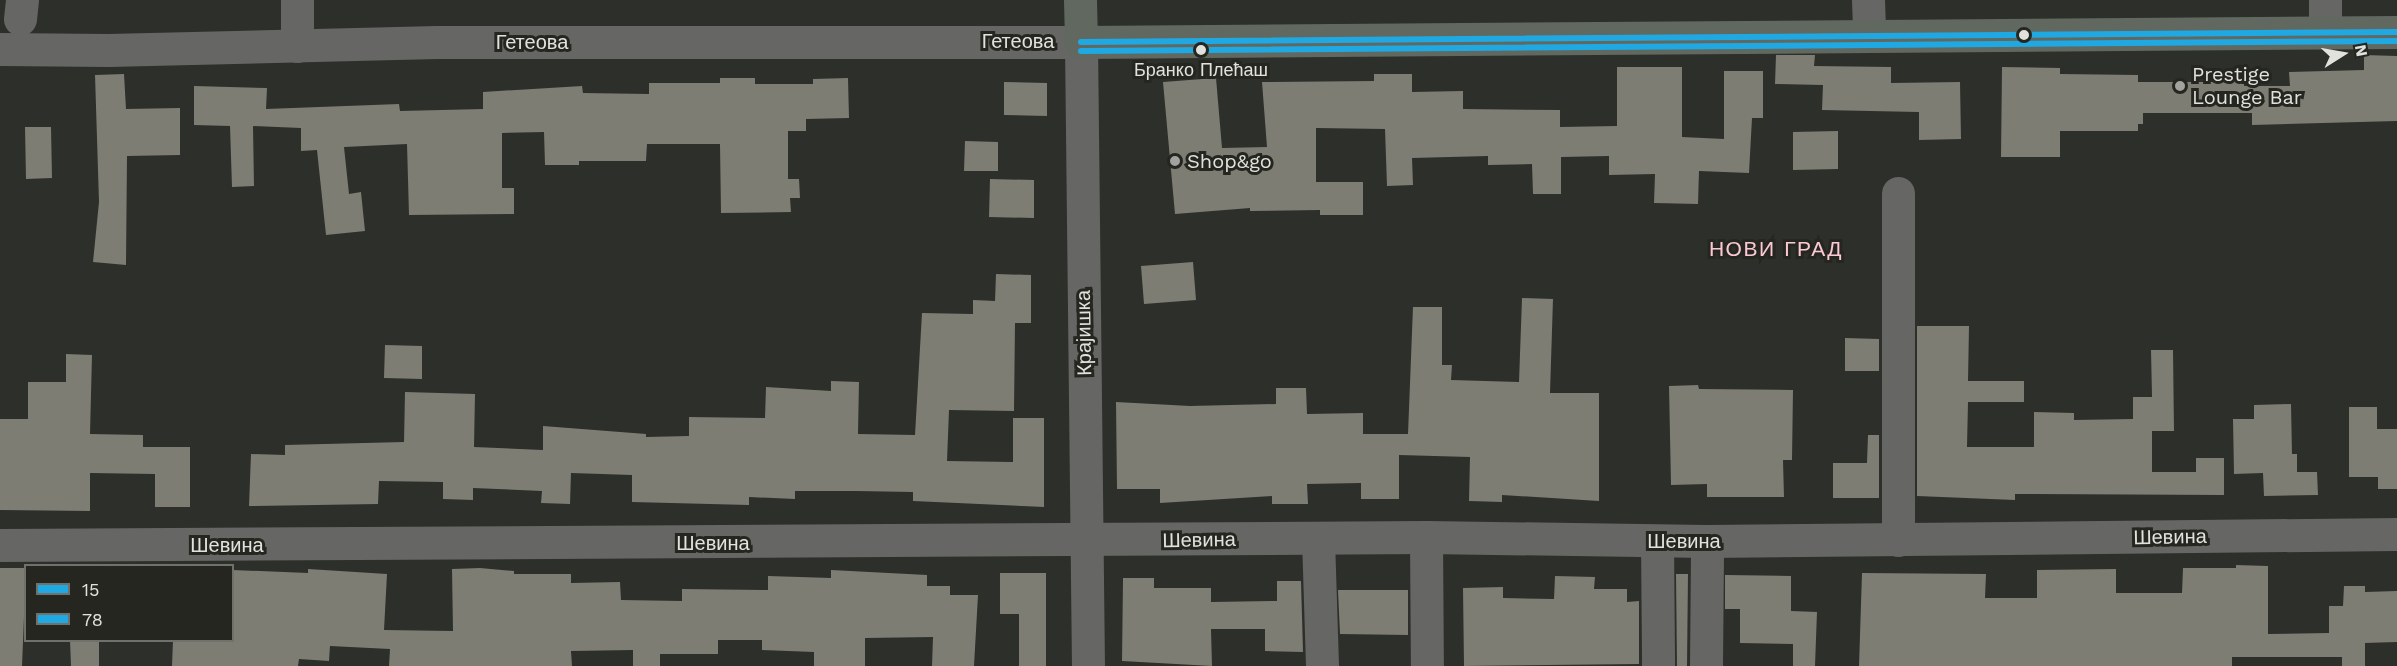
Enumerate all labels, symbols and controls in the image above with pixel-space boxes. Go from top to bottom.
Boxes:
north arrow [2313,24,2373,84]
street label: Гетеова [982,29,1054,53]
unlabelled marker [2018,29,2030,41]
street label: Гетеова [496,30,568,54]
text: N [2351,43,2372,58]
marker: Бранко Плећаш [1195,44,1207,56]
place label: Бранко Плећаш [1134,59,1268,81]
place label: Prestige Lounge Bar [2192,62,2302,109]
marker: Prestige Lounge Bar [2173,79,2187,93]
place label: Shop&go [1187,149,1272,173]
marker: Shop&go [1168,154,1182,168]
district label: НОВИ ГРАД [1709,236,1843,262]
street label: Крајишка [1071,290,1097,376]
street label: Шевина [2133,524,2207,550]
street label: Шевина [1162,527,1236,553]
street label: Шевина [1647,529,1721,553]
street label: Шевина [676,531,750,555]
street label: Шевина [190,533,264,557]
legend [24,564,234,642]
text: 15 [82,579,100,600]
text: 78 [82,609,103,630]

